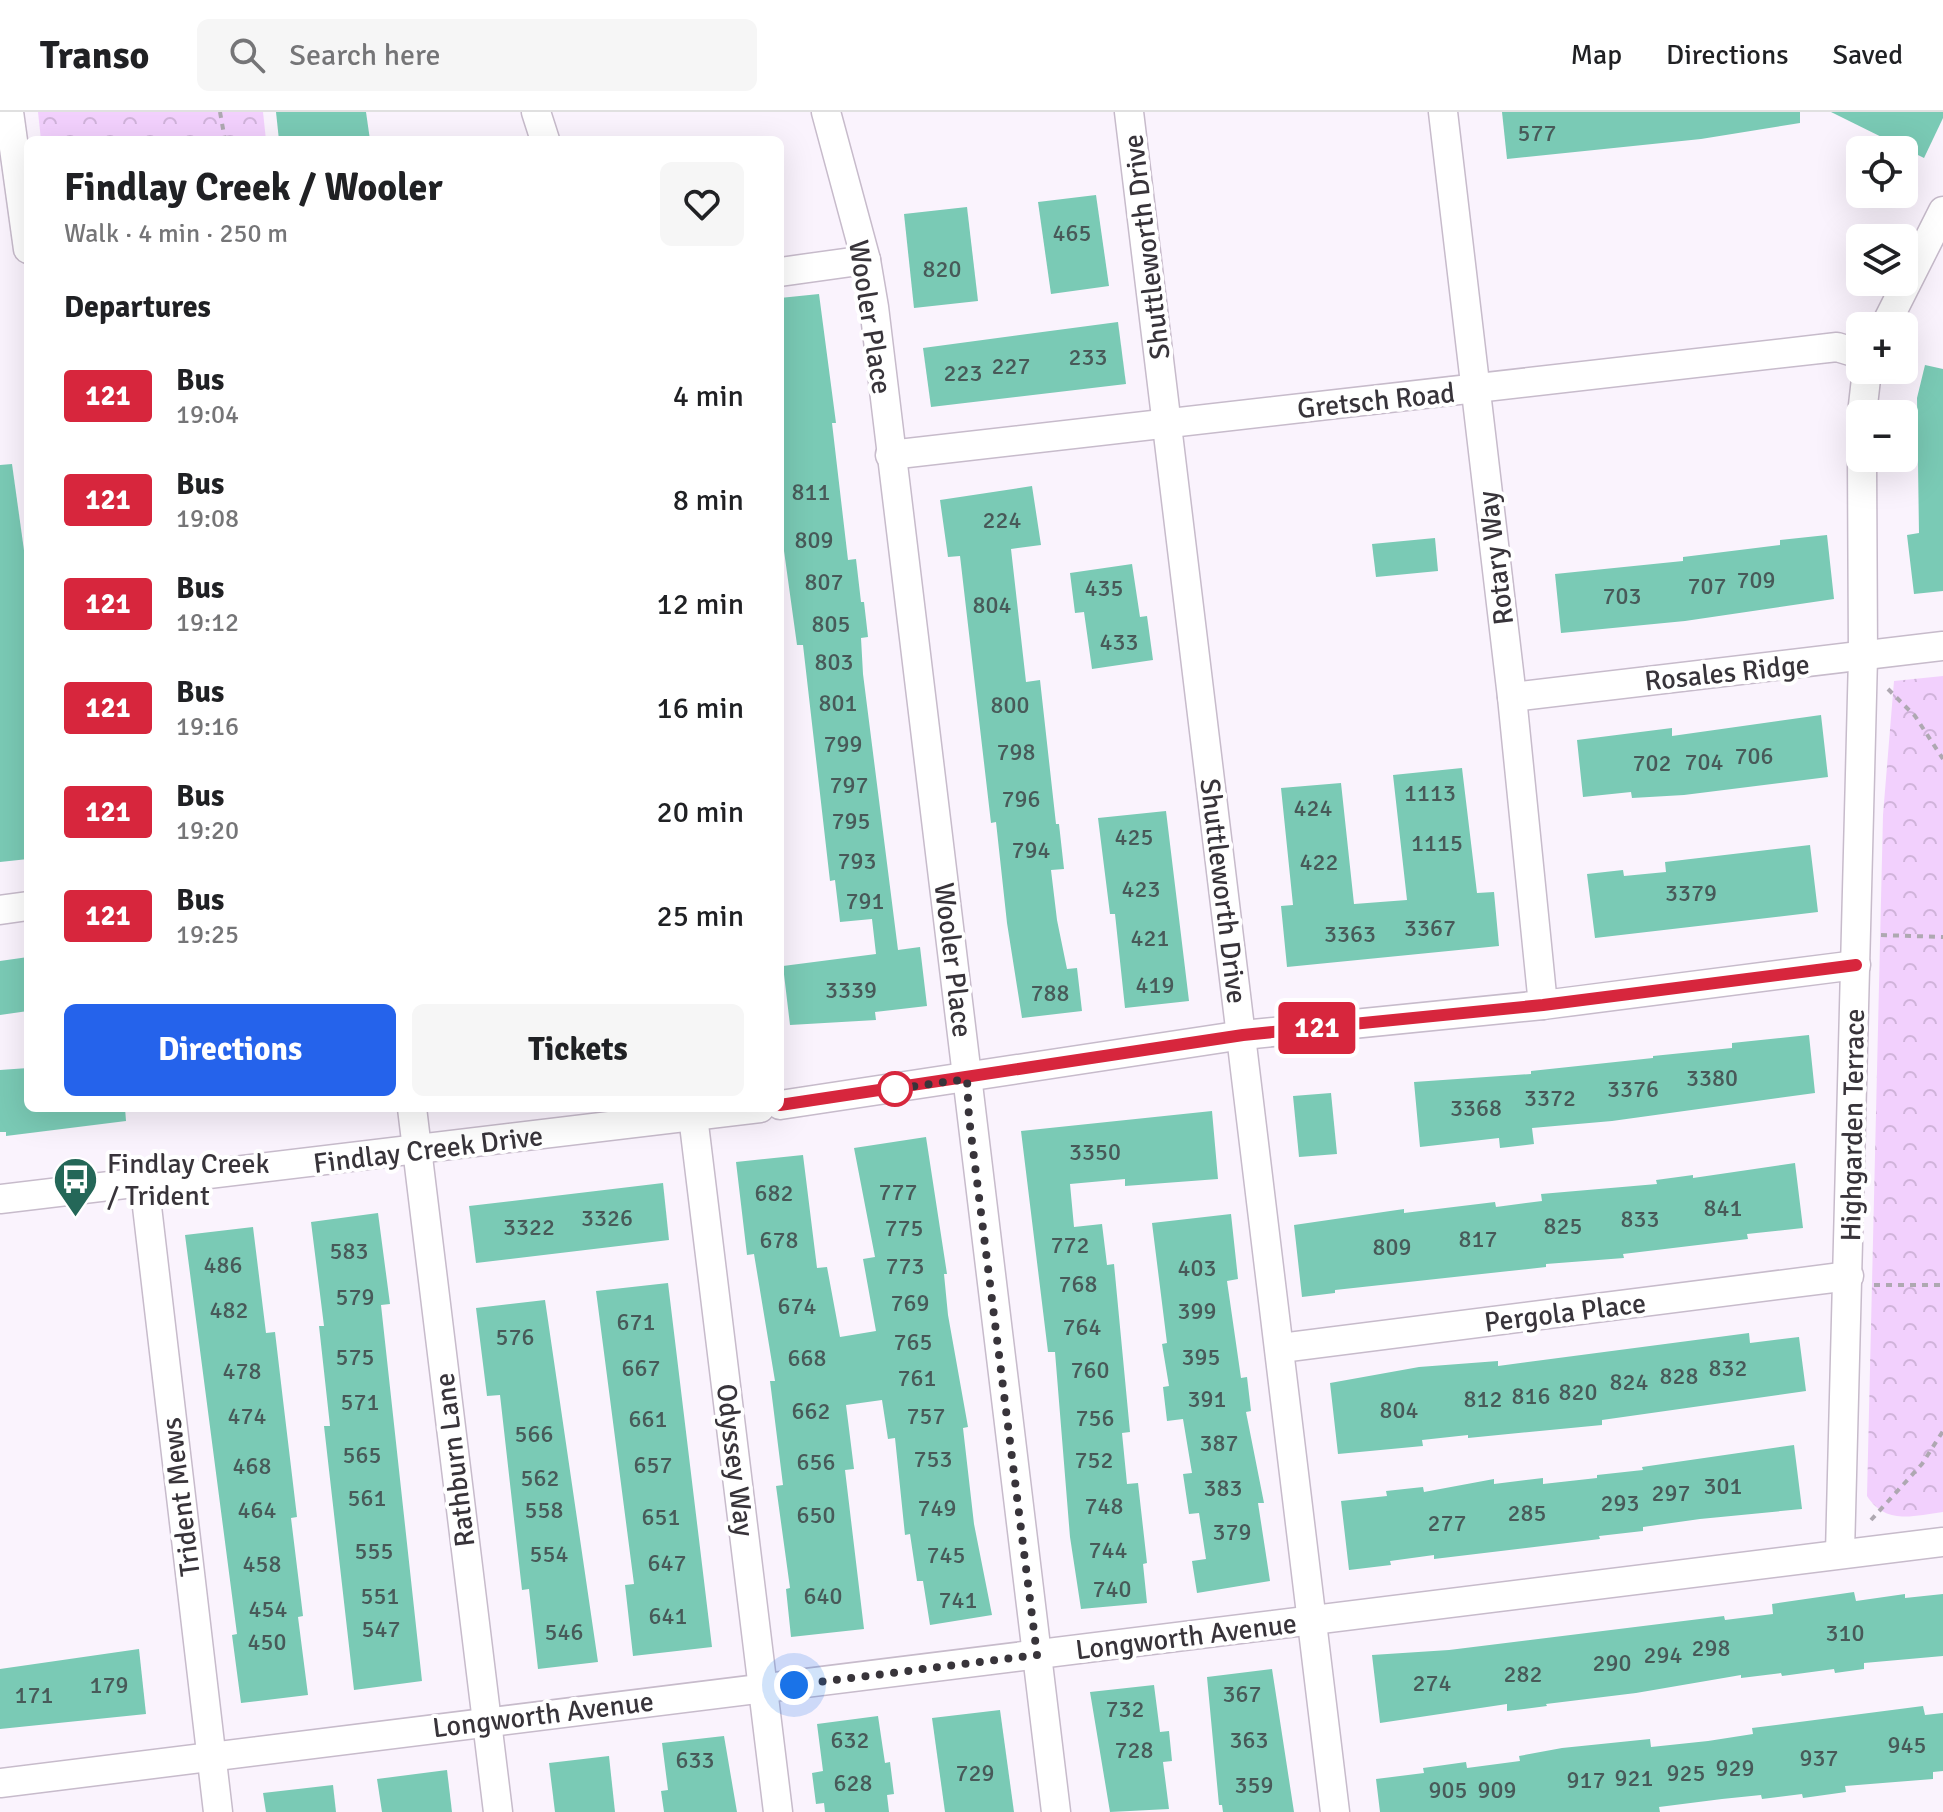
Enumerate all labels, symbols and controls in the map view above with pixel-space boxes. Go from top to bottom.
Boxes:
search box [197,19,757,91]
text: Transo [40,32,149,79]
icon: search [225,33,269,77]
text: Search here [289,37,441,74]
text: Map [1570,38,1622,72]
text: Directions [1666,38,1788,72]
text: Saved [1832,38,1903,72]
house number: 577 [1518,118,1556,148]
street label: Shuttleworth Drive [1116,132,1178,361]
map controls [1846,136,1918,472]
button: locate [1846,136,1918,208]
button: heart [660,162,744,246]
text: Findlay Creek / Wooler [64,164,443,211]
text: Walk · 4 min · 250 m [64,218,288,250]
house number: 465 [1053,218,1091,248]
button: layers [1846,224,1918,296]
street label: Wooler Place [841,238,899,397]
house number: 820 [923,254,961,284]
text: Departures [64,289,211,326]
button: + [1846,312,1918,384]
house number: 233 [1069,342,1107,372]
house number: 227 [992,351,1030,381]
house number: 223 [944,358,982,388]
text: Bus [176,362,224,399]
street label: Gretsch Road [1296,376,1457,426]
text: 4 min [673,378,744,415]
text: 121 [85,379,131,413]
text: 19:04 [176,399,239,431]
button: − [1846,400,1918,472]
text: Bus [176,466,224,503]
house number: 811 [792,477,830,507]
text: 8 min [673,482,744,519]
text: 121 [85,483,131,517]
street label: Rotary Way [1471,489,1521,627]
text: 19:08 [176,503,239,535]
house number: 224 [983,505,1021,535]
house number: 809 [795,525,833,555]
house number: 709 [1737,565,1775,595]
house number: 807 [805,567,843,597]
text: Bus [176,570,224,607]
house number: 707 [1688,571,1726,601]
house number: 435 [1085,573,1123,603]
house number: 703 [1603,581,1641,611]
text: 12 min [657,586,744,623]
text: 121 [85,587,131,621]
house number: 804 [973,590,1011,620]
text: 19:12 [176,607,239,639]
house number: 805 [812,609,850,639]
house number: 433 [1100,627,1138,657]
house number: 803 [815,647,853,677]
street label: Rosales Ridge [1643,647,1811,699]
text: Bus [176,674,224,711]
house number: 801 [819,688,857,718]
text: 16 min [657,690,744,727]
house number: 800 [991,690,1029,720]
text: 121 [85,691,131,725]
text: 19:16 [176,711,239,743]
house number: 799 [824,729,862,759]
house number: 798 [997,737,1035,767]
house number: 706 [1735,741,1773,771]
house number: 704 [1685,747,1723,777]
house number: 702 [1633,748,1671,778]
house number: 797 [830,770,868,800]
street label: Shuttleworth Drive [1192,777,1254,1006]
text: Bus [176,778,224,815]
house number: 1113 [1404,778,1456,808]
house number: 796 [1002,784,1040,814]
house number: 424 [1294,793,1332,823]
text: 20 min [657,794,744,831]
text: 121 [85,795,131,829]
house number: 795 [832,806,870,836]
text: 19:20 [176,815,239,847]
house number: 425 [1115,822,1153,852]
house number: 1115 [1411,828,1463,858]
house number: 794 [1012,835,1050,865]
house number: 793 [838,846,876,876]
house number: 422 [1300,847,1338,877]
house number: 423 [1122,874,1160,904]
house number: 3379 [1665,878,1717,908]
street label: Wooler Place [927,881,979,1039]
text: Bus [176,882,224,919]
house number: 791 [846,886,884,916]
text: 25 min [657,898,744,935]
text: 121 [85,899,131,933]
house number: 3367 [1404,913,1456,943]
text: 19:25 [176,919,239,951]
house number: 3363 [1324,919,1376,949]
house number: 421 [1131,923,1169,953]
house number: 419 [1136,970,1174,1000]
house number: 3339 [825,975,877,1005]
house number: 788 [1031,978,1069,1008]
line badge: 121 [1271,1002,1363,1054]
button: Directions [64,1004,396,1096]
button: Tickets [412,1004,744,1096]
street label: Highgarden Terrace [1834,1008,1872,1242]
text: 121 [1294,1011,1340,1045]
house number: 3380 [1686,1063,1738,1093]
unlabelled marker [878,1072,912,1106]
house number: 3376 [1607,1074,1659,1104]
house number: 3372 [1524,1083,1576,1113]
house number: 3368 [1450,1093,1502,1123]
street label: Findlay Creek Drive [311,1119,545,1181]
house number: 3350 [1069,1137,1121,1167]
place label: Findlay Creek / Trident [107,1147,269,1213]
bus stop icon: Findlay Creek / Trident [52,1155,100,1218]
house number: 777 [879,1177,917,1207]
house number: 682 [755,1178,793,1208]
house number: 841 [1704,1193,1742,1223]
house number: 3326 [581,1203,633,1233]
house number: 833 [1621,1204,1659,1234]
house number: 825 [1544,1211,1582,1241]
house number: 3322 [503,1212,555,1242]
house number: 775 [885,1213,923,1243]
house number: 817 [1459,1224,1497,1254]
house number: 678 [760,1225,798,1255]
house number: 772 [1051,1230,1089,1260]
house number: 809 [1373,1232,1411,1262]
house number: 583 [330,1236,368,1266]
house number: 486 [204,1250,242,1280]
house number: 773 [886,1251,924,1281]
house number: 403 [1178,1253,1216,1283]
house number: 768 [1059,1269,1097,1299]
house number: 579 [336,1282,374,1312]
street label: Pergola Place [1482,1286,1648,1340]
house number: 769 [891,1288,929,1318]
house number: 674 [778,1291,816,1321]
house number: 482 [210,1295,248,1325]
house number: 399 [1178,1296,1216,1326]
house number: 671 [617,1307,655,1337]
house number: 764 [1063,1312,1101,1342]
house number: 576 [496,1322,534,1352]
house number: 765 [894,1327,932,1357]
house number: 575 [336,1342,374,1372]
house number: 395 [1182,1342,1220,1372]
house number: 668 [788,1343,826,1373]
house number: 667 [622,1353,660,1383]
house number: 832 [1709,1353,1747,1383]
house number: 760 [1071,1355,1109,1385]
house number: 478 [223,1356,261,1386]
house number: 828 [1660,1361,1698,1391]
house number: 761 [898,1363,936,1393]
house number: 824 [1610,1367,1648,1397]
street label: Rathburn Lane [427,1371,483,1549]
house number: 820 [1559,1377,1597,1407]
house number: 816 [1512,1381,1550,1411]
street label: Odyssey Way [709,1382,761,1538]
house number: 391 [1188,1384,1226,1414]
house number: 812 [1464,1384,1502,1414]
house number: 571 [341,1387,379,1417]
house number: 804 [1380,1395,1418,1425]
house number: 662 [792,1396,830,1426]
house number: 474 [228,1401,266,1431]
house number: 757 [907,1401,945,1431]
house number: 756 [1076,1403,1114,1433]
house number: 661 [629,1404,667,1434]
street label: Trident Mews [154,1416,208,1578]
house number: 566 [515,1419,553,1449]
house number: 387 [1200,1428,1238,1458]
house number: 565 [343,1440,381,1470]
house number: 753 [914,1444,952,1474]
house number: 752 [1075,1445,1113,1475]
house number: 656 [797,1447,835,1477]
house number: 657 [634,1450,672,1480]
house number: 468 [233,1451,271,1481]
house number: 562 [521,1463,559,1493]
house number: 301 [1704,1471,1742,1501]
house number: 383 [1204,1473,1242,1503]
house number: 297 [1652,1478,1690,1508]
house number: 561 [348,1483,386,1513]
house number: 293 [1601,1488,1639,1518]
house number: 748 [1085,1491,1123,1521]
house number: 749 [918,1493,956,1523]
house number: 464 [238,1495,276,1525]
house number: 558 [525,1495,563,1525]
house number: 285 [1508,1498,1546,1528]
house number: 650 [797,1500,835,1530]
house number: 651 [642,1502,680,1532]
house number: 277 [1428,1508,1466,1538]
house number: 379 [1213,1517,1251,1547]
house number: 744 [1089,1535,1127,1565]
house number: 555 [355,1536,393,1566]
house number: 554 [530,1539,568,1569]
house number: 745 [927,1540,965,1570]
house number: 647 [648,1548,686,1578]
house number: 458 [243,1549,281,1579]
house number: 740 [1093,1574,1131,1604]
house number: 551 [361,1581,399,1611]
house number: 640 [804,1581,842,1611]
house number: 741 [939,1585,977,1615]
house number: 454 [249,1594,287,1624]
house number: 641 [649,1601,687,1631]
street label: Longworth Avenue [1074,1607,1299,1667]
house number: 547 [362,1614,400,1644]
house number: 546 [545,1617,583,1647]
house number: 310 [1826,1618,1864,1648]
house number: 450 [248,1627,286,1657]
house number: 298 [1692,1633,1730,1663]
house number: 294 [1644,1640,1682,1670]
house number: 290 [1593,1648,1631,1678]
house number: 282 [1504,1659,1542,1689]
your location [774,1665,814,1705]
house number: 274 [1413,1668,1451,1698]
house number: 179 [90,1670,128,1700]
house number: 367 [1223,1679,1261,1709]
house number: 171 [15,1680,53,1710]
street label: Longworth Avenue [431,1685,656,1745]
house number: 732 [1106,1694,1144,1724]
house number: 632 [831,1725,869,1755]
house number: 363 [1230,1725,1268,1755]
house number: 945 [1888,1730,1926,1760]
house number: 728 [1115,1735,1153,1765]
house number: 937 [1800,1743,1838,1773]
house number: 633 [676,1745,714,1775]
house number: 929 [1716,1753,1754,1783]
house number: 729 [956,1758,994,1788]
house number: 925 [1667,1758,1705,1788]
house number: 921 [1615,1763,1653,1793]
house number: 917 [1567,1765,1605,1795]
house number: 628 [834,1768,872,1798]
house number: 359 [1235,1770,1273,1800]
house number: 905 [1429,1775,1467,1805]
house number: 909 [1478,1775,1516,1805]

